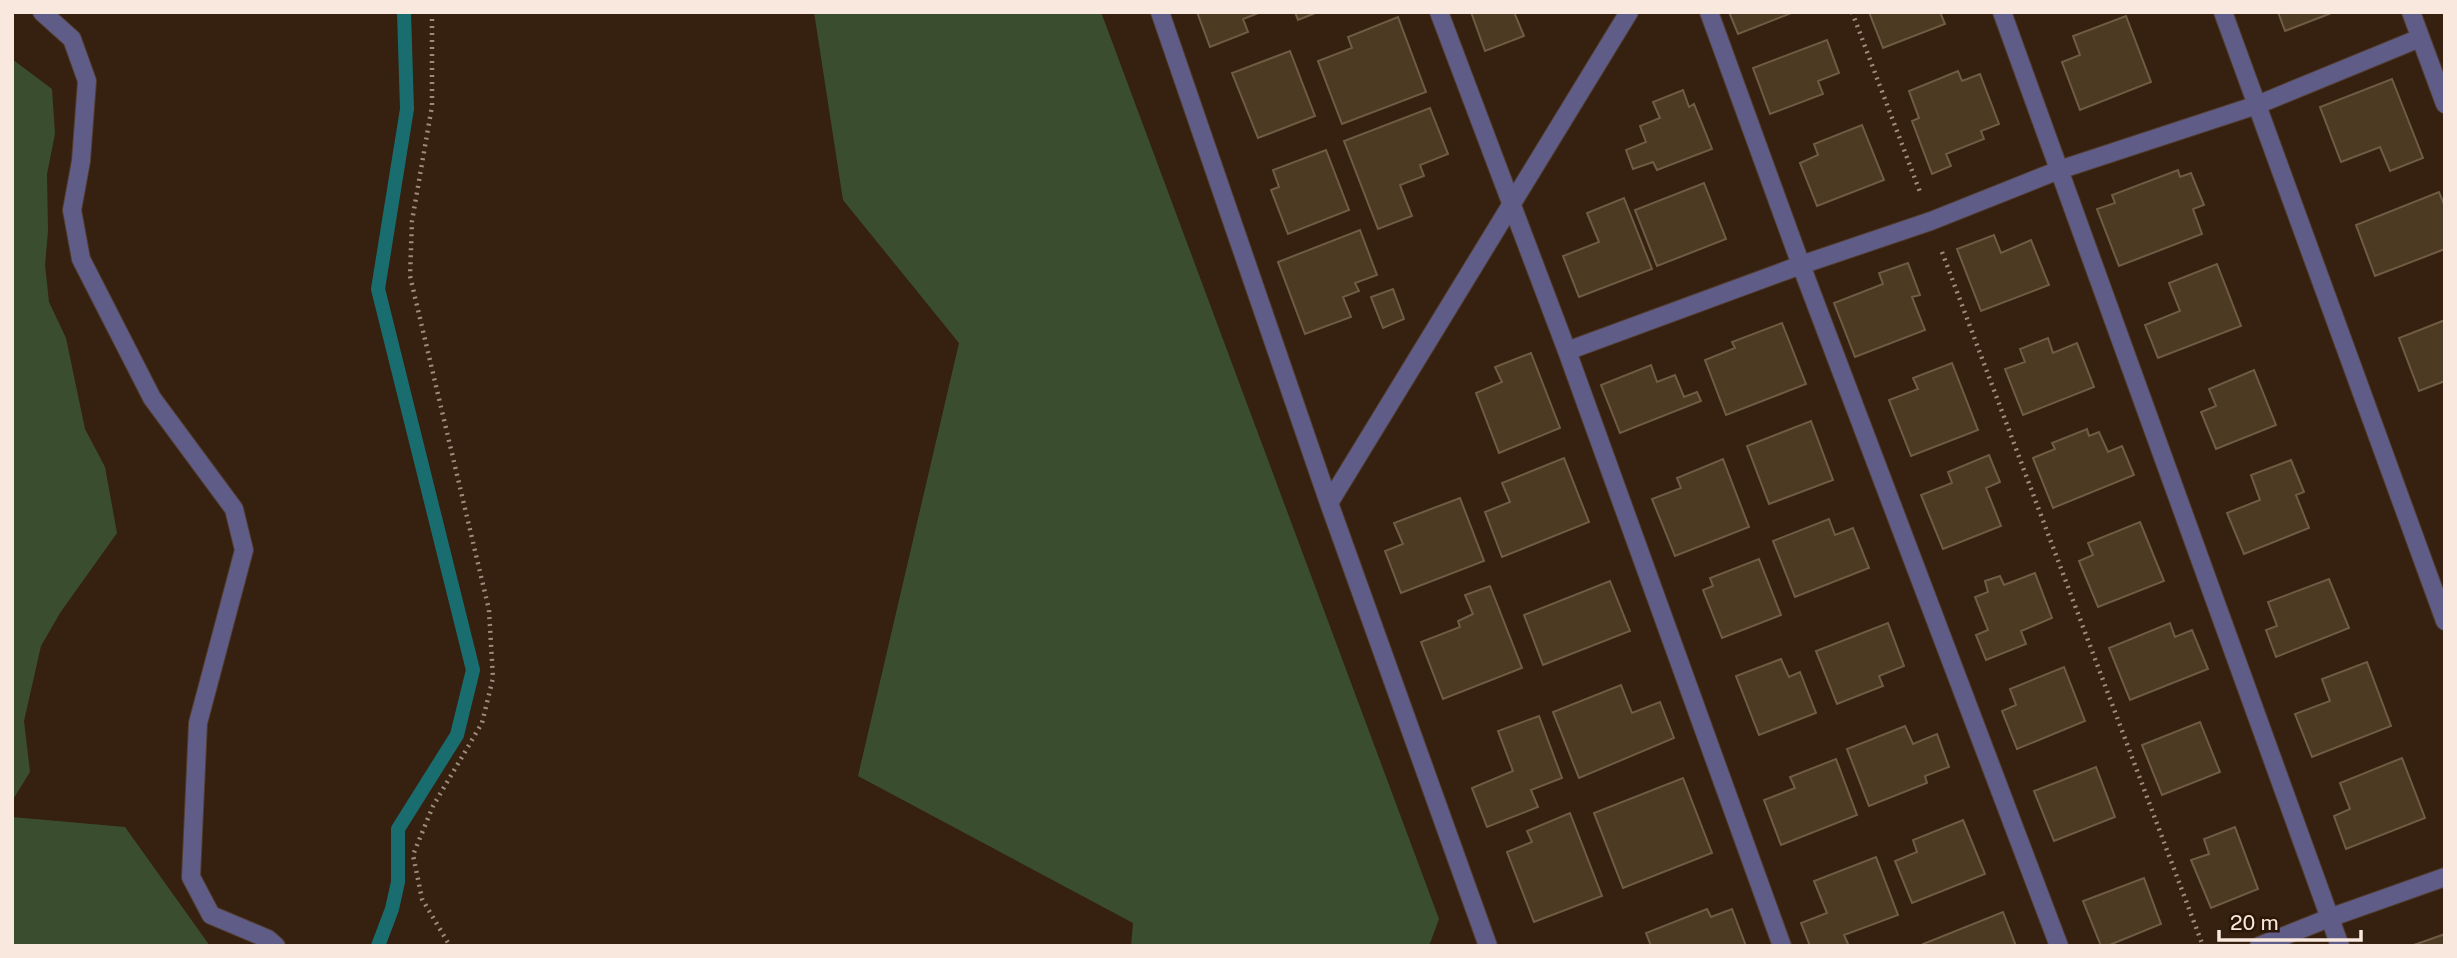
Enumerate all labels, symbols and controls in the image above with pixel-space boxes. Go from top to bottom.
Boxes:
scale bar [2219,898,2361,942]
text: 20 m [2230,910,2279,935]

